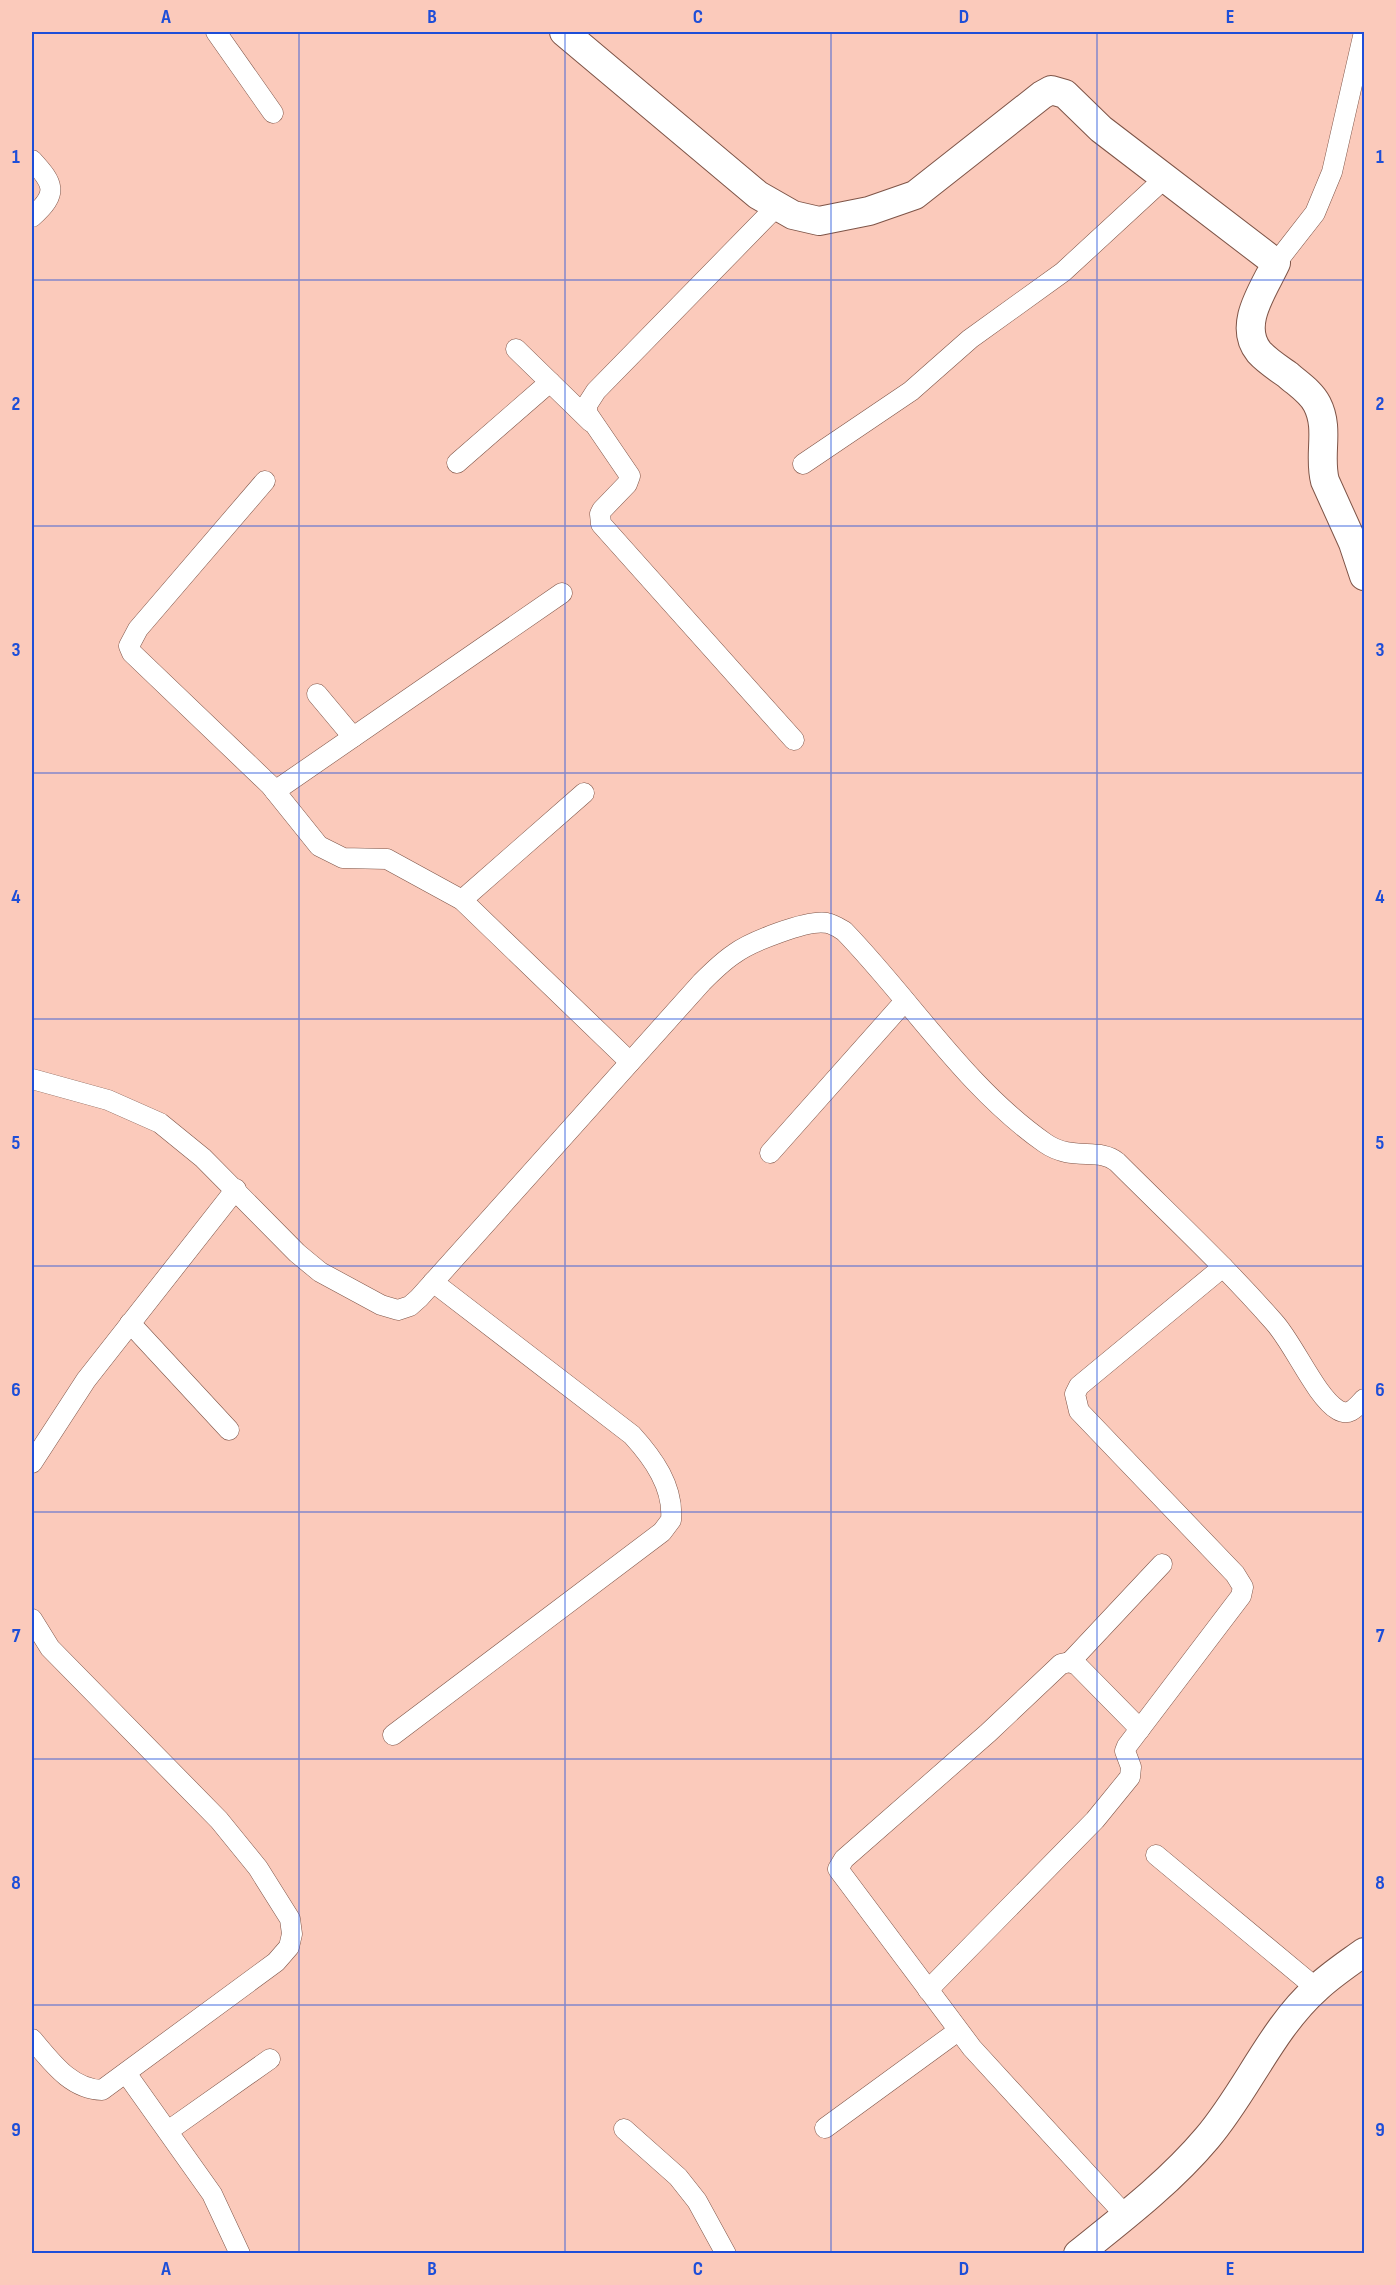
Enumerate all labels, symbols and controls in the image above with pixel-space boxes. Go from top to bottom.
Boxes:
text: A [160,5,171,29]
text: B [427,5,437,29]
text: C [693,5,703,29]
text: D [959,5,969,29]
text: E [1226,5,1234,29]
text: 1 [12,145,20,169]
text: 1 [1376,145,1384,169]
text: 2 [12,392,20,416]
text: 2 [1376,392,1384,416]
text: 3 [12,638,21,662]
text: 3 [1376,638,1385,662]
text: 4 [11,885,21,909]
text: 4 [1375,885,1385,909]
text: 5 [12,1131,21,1155]
text: 5 [1376,1131,1385,1155]
text: 6 [11,1378,21,1402]
text: 6 [1375,1378,1385,1402]
text: 7 [12,1624,21,1648]
text: 7 [1376,1624,1385,1648]
text: 8 [11,1871,21,1895]
text: 8 [1375,1871,1385,1895]
text: 9 [11,2118,21,2142]
text: 9 [1375,2118,1385,2142]
text: A [160,2257,171,2281]
text: B [427,2257,437,2281]
text: C [693,2257,703,2281]
text: D [959,2257,969,2281]
text: E [1226,2257,1234,2281]

